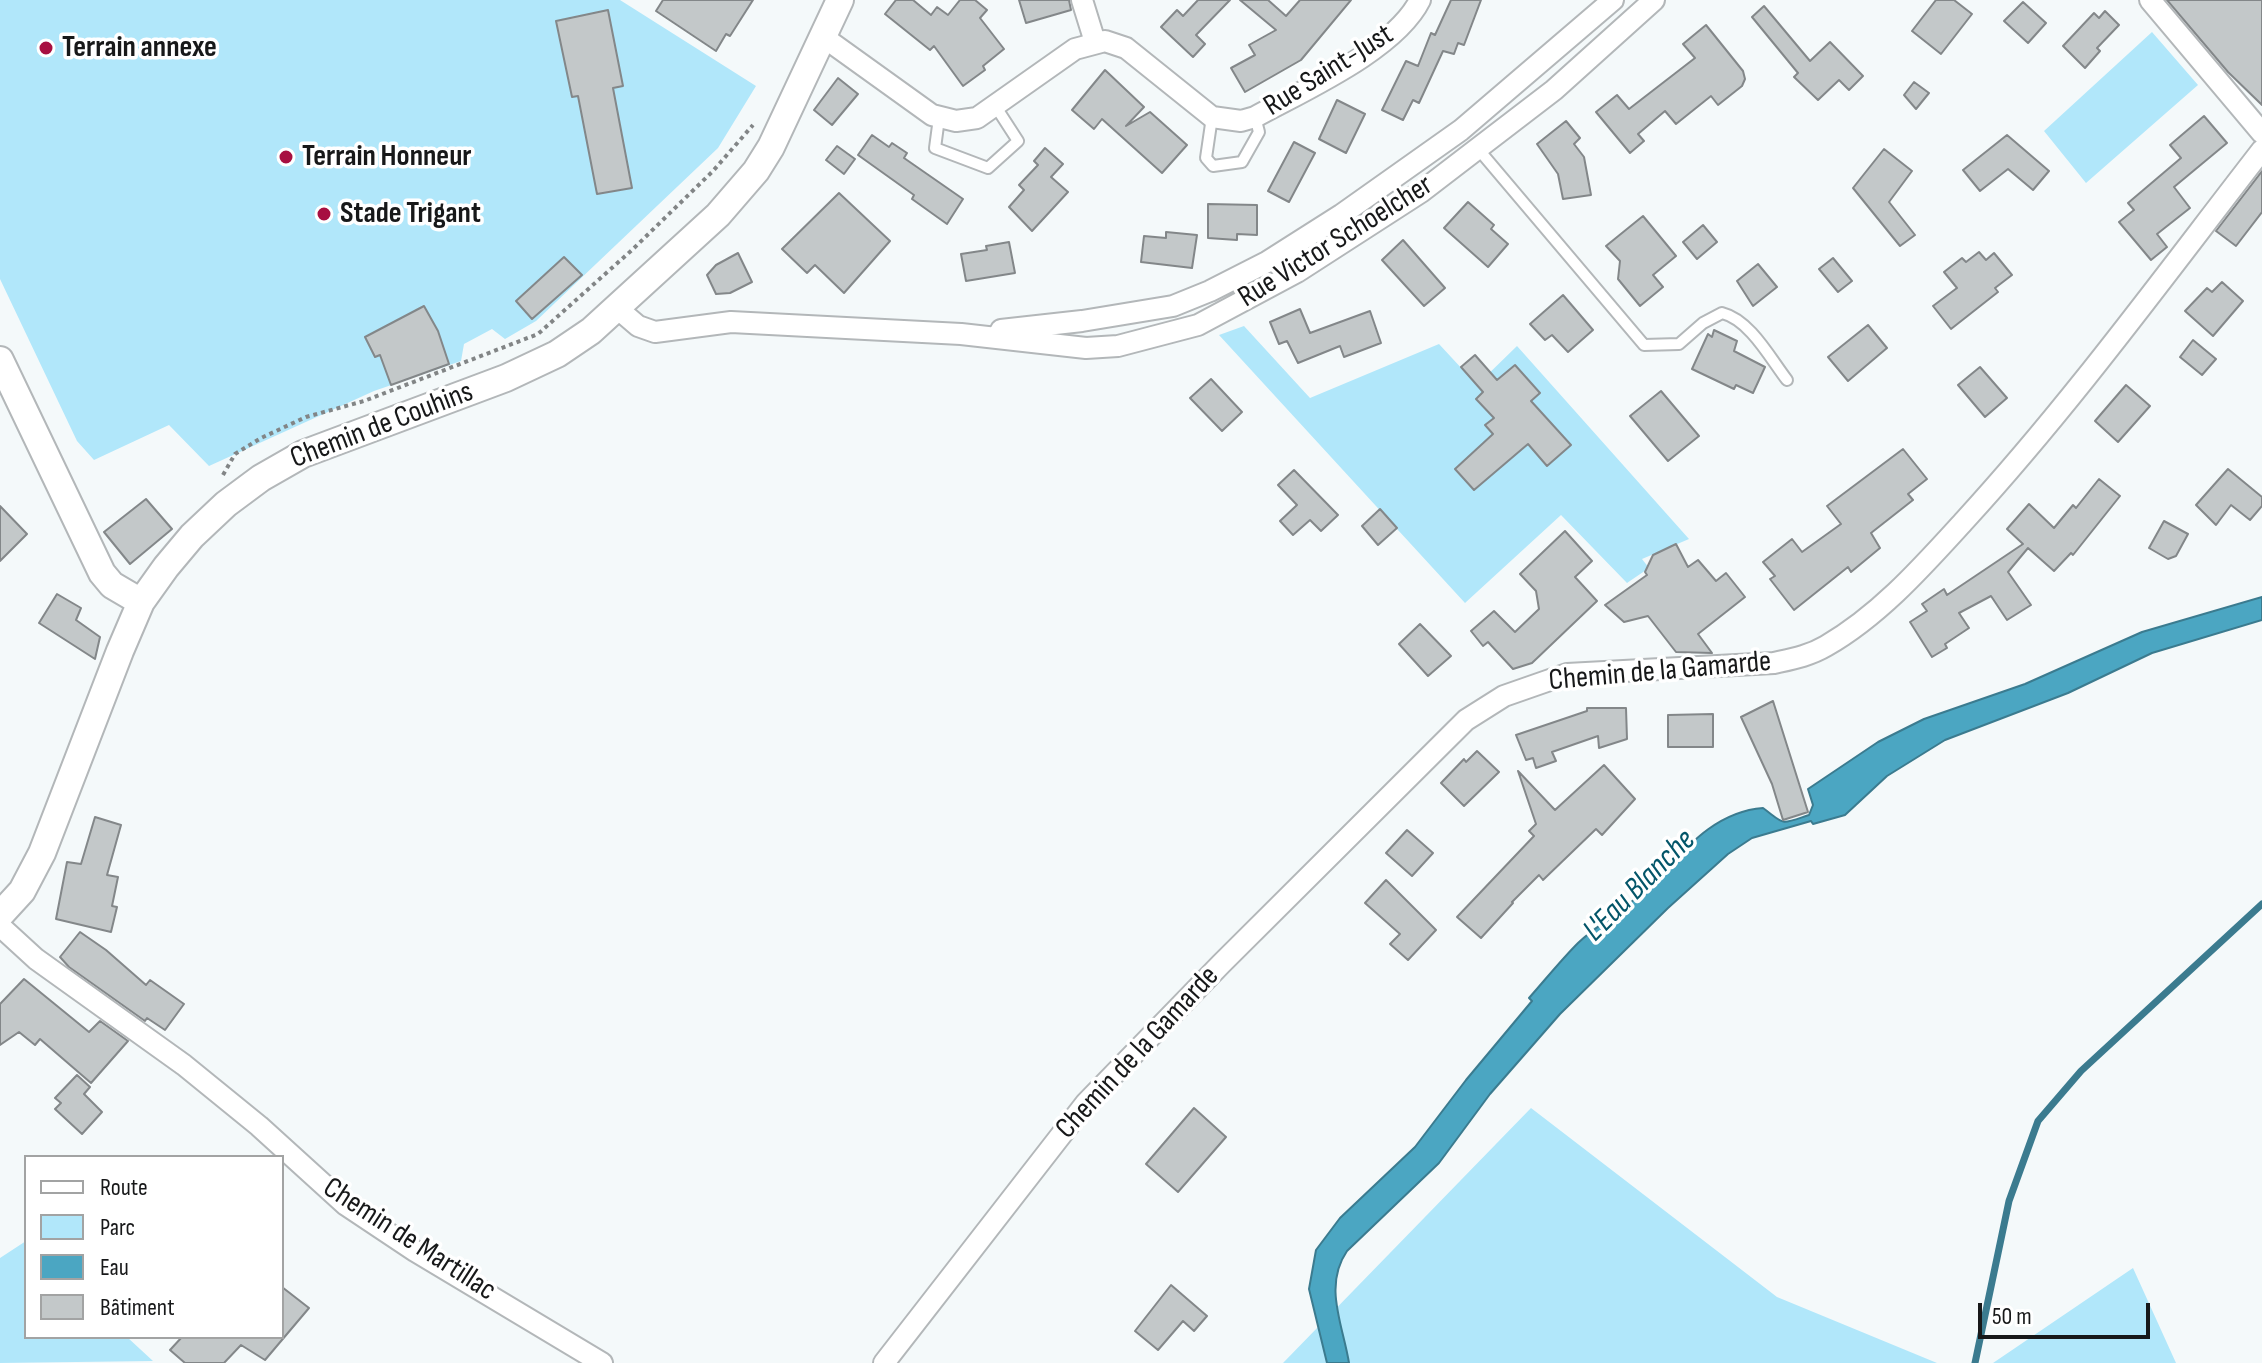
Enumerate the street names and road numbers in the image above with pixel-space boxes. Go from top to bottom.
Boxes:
street label: Rue Saint-Just [1258,17,1400,125]
street label: Rue Victor Schoelcher [1232,168,1440,316]
street label: Chemin de Couhins [286,375,478,477]
street label: Chemin de la Gamarde [1547,644,1773,700]
street label: Chemin de la Gamarde [1049,959,1227,1147]
street label: Chemin de Martillac [316,1171,502,1309]

